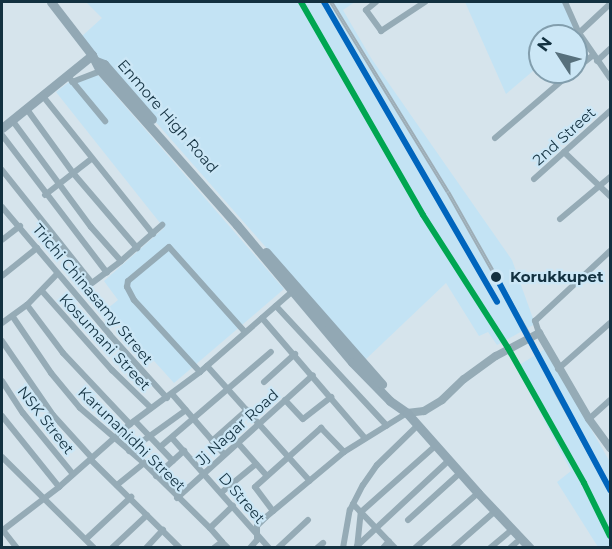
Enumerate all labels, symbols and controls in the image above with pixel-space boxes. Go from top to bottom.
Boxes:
north arrow [528,24,588,84]
text: N [533,33,556,55]
street label: Enmore High Road [114,56,222,176]
street label: 2nd Street [529,103,599,169]
street label: Trichi Chinasamy Street [29,220,157,368]
marker: Korukkupet [487,268,505,286]
place label: Korukkupet [510,268,603,286]
street label: Kosumani Street [56,290,154,394]
street label: NSK Street [14,382,78,458]
street label: Karunanidhi Street [75,383,189,495]
street label: Jj Nagar Road [192,385,282,469]
street label: D Street [215,469,269,527]

